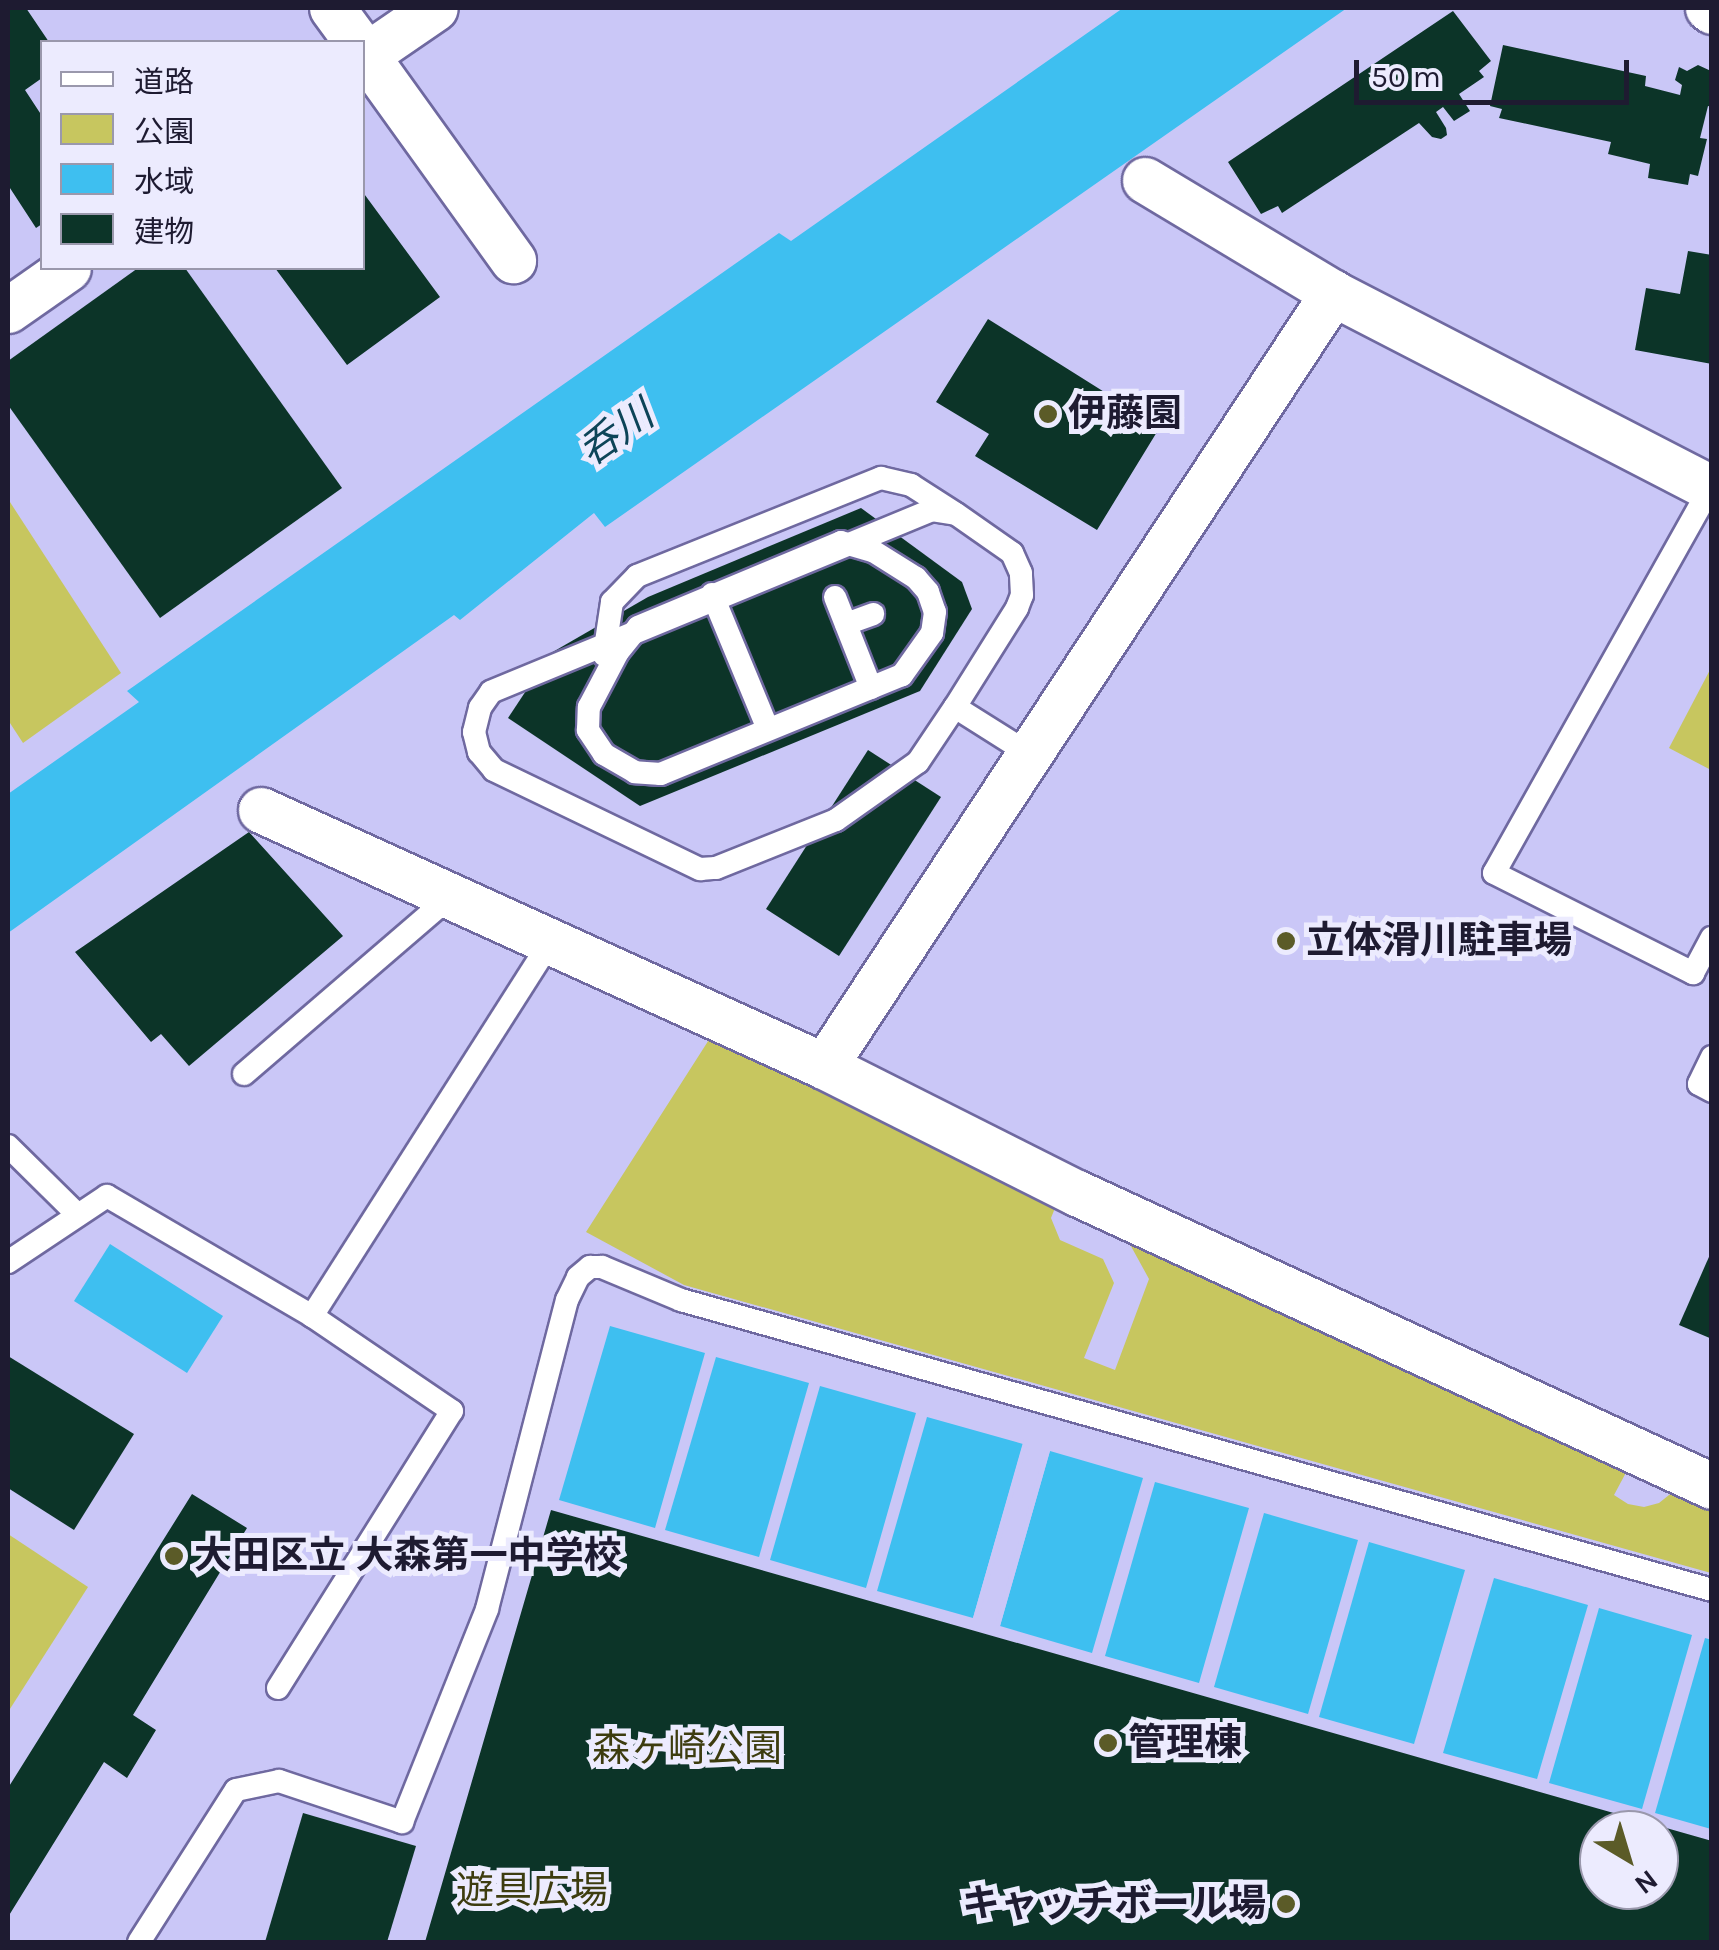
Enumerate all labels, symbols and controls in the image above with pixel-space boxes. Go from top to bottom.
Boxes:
legend [40,40,365,270]
scale bar [1359,40,1634,102]
text: 50 m [1371,59,1441,95]
text: 道路 [134,64,194,100]
text: 公園 [134,114,194,150]
text: 水域 [134,164,194,200]
text: 建物 [134,214,194,250]
water label: 呑川 [569,390,663,476]
place label: 伊藤園 [1068,391,1182,437]
marker: 伊藤園 [1037,403,1059,425]
place label: 立体滑川駐車場 [1306,918,1572,964]
marker: 立体滑川駐車場 [1275,930,1297,952]
place label: 大田区立 大森第一中学校 [194,1533,622,1579]
marker: 大田区立 大森第一中学校 [163,1545,185,1567]
place label: 管理棟 [1128,1720,1242,1766]
park label: 森ヶ崎公園 [592,1726,782,1772]
marker: 管理棟 [1097,1732,1119,1754]
north arrow [1579,1810,1679,1910]
text: N [1628,1863,1665,1902]
park label: 遊具広場 [456,1868,608,1914]
place label: キャッチボール場 [962,1881,1266,1927]
marker: キャッチボール場 [1275,1893,1297,1915]

